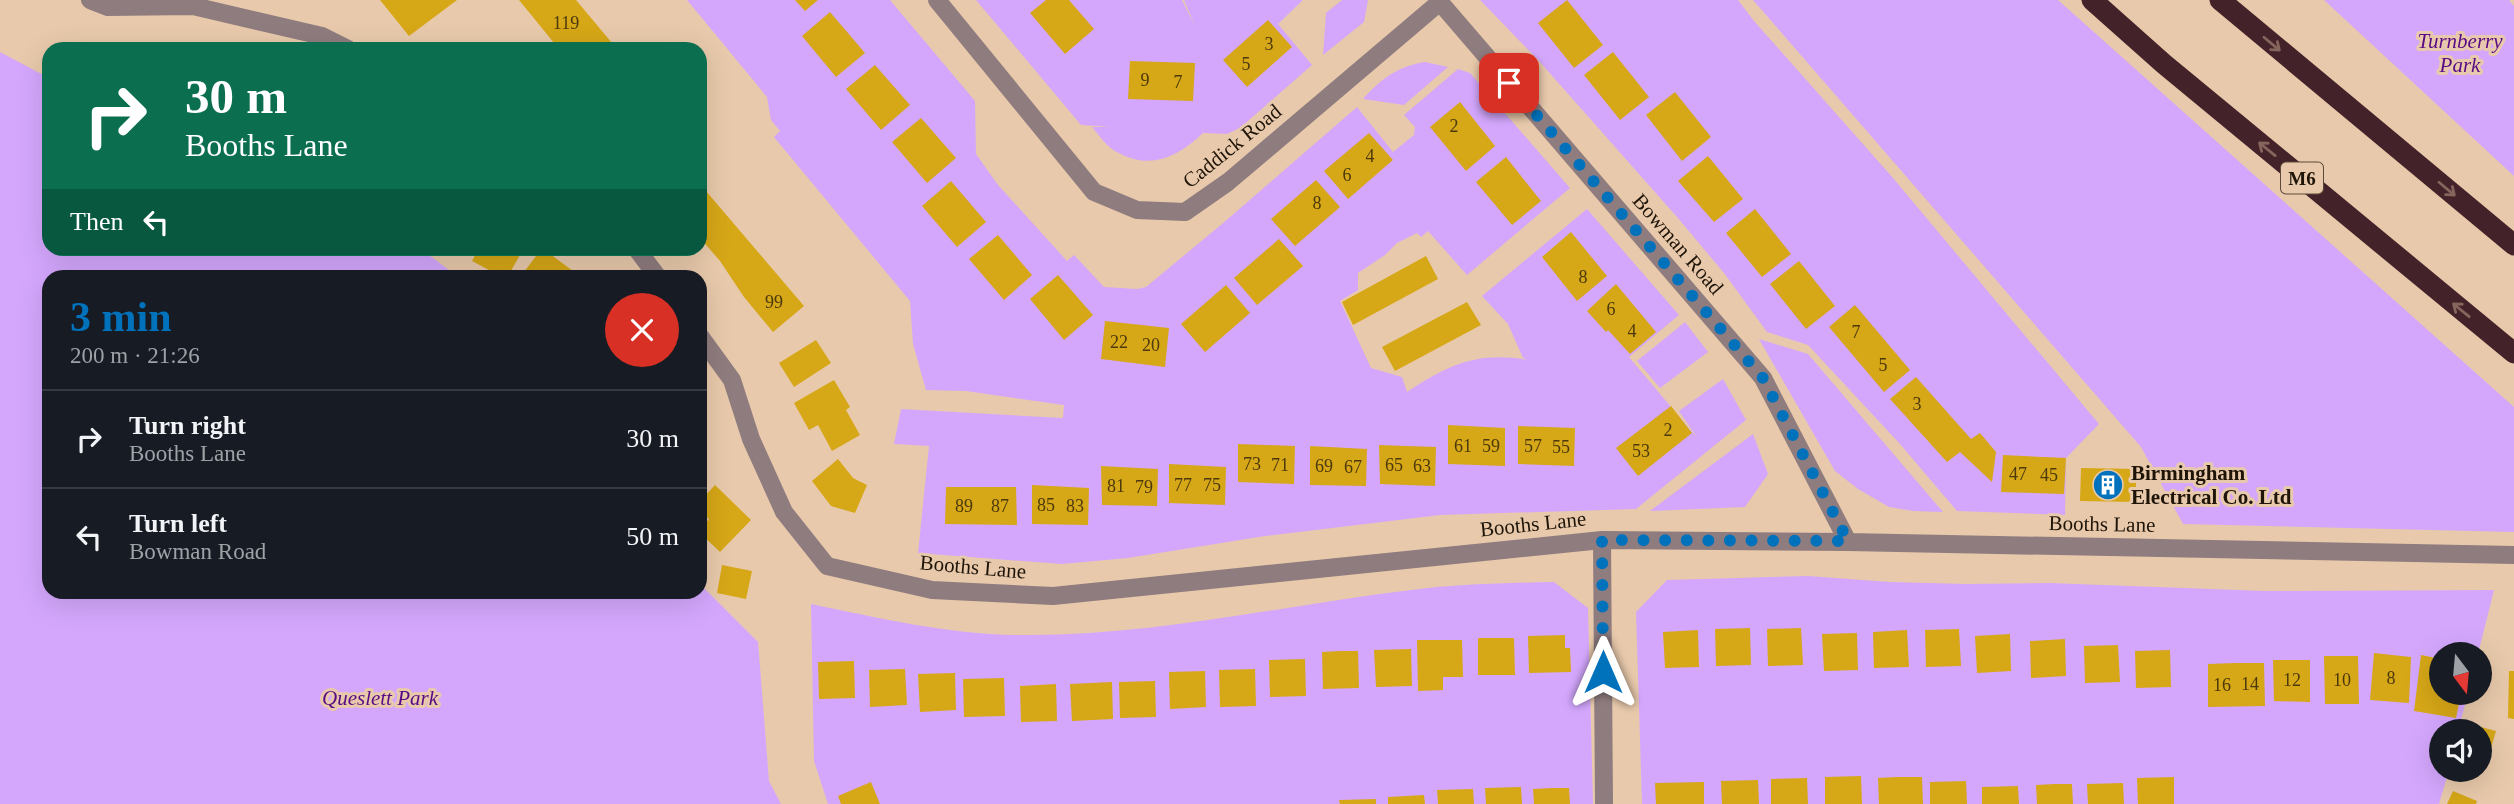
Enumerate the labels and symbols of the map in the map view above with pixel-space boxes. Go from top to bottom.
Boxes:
house number: 119 [553,13,579,33]
park label: Turnberry Park [2417,29,2503,77]
house number: 3 [1265,34,1274,54]
one-way arrow [2263,36,2281,52]
pin [1479,53,1539,113]
house number: 5 [1242,54,1251,74]
house number: 9 [1141,70,1150,90]
house number: 7 [1174,72,1183,92]
street label: Caddick Road [1178,99,1286,193]
house number: 2 [1450,116,1459,136]
one-way arrow [2258,142,2276,157]
house number: 4 [1366,146,1375,166]
road number: M6 [2281,162,2323,194]
house number: 6 [1343,165,1352,185]
one-way arrow [2437,181,2455,197]
street label: Bowman Road [1628,189,1729,300]
house number: 8 [1313,193,1322,213]
house number: 8 [1579,267,1588,287]
house number: 99 [765,292,783,312]
house number: 6 [1607,299,1616,319]
one-way arrow [2453,302,2471,317]
house number: 4 [1628,321,1637,341]
house number: 7 [1852,322,1861,342]
house number: 22 [1110,332,1128,352]
house number: 20 [1142,335,1160,355]
house number: 5 [1879,355,1888,375]
house number: 3 [1913,394,1922,414]
house number: 2 [1664,420,1673,440]
house number: 61 [1454,436,1472,456]
house number: 59 [1482,436,1500,456]
house number: 57 [1524,436,1542,456]
house number: 55 [1552,437,1570,457]
house number: 53 [1632,441,1650,461]
house number: 73 [1243,454,1261,474]
house number: 71 [1271,455,1289,475]
house number: 65 [1385,455,1403,475]
house number: 69 [1315,456,1333,476]
house number: 63 [1413,456,1431,476]
house number: 67 [1344,457,1362,477]
place label: Birmingham Electrical Co. Ltd [2131,461,2292,509]
house number: 47 [2009,464,2027,484]
house number: 45 [2040,465,2058,485]
building icon: Birmingham Electrical Co. Ltd [2091,468,2125,502]
house number: 77 [1174,475,1192,495]
house number: 75 [1203,475,1221,495]
house number: 81 [1107,476,1125,496]
house number: 79 [1135,477,1153,497]
house number: 85 [1037,495,1055,515]
house number: 89 [955,496,973,516]
house number: 87 [991,496,1009,516]
house number: 83 [1066,496,1084,516]
street label: Booths Lane [1479,506,1587,542]
street label: Booths Lane [2048,511,2156,537]
street label: Booths Lane [919,550,1027,584]
position arrow [1566,635,1640,709]
north arrow [2429,642,2492,705]
house number: 8 [2387,668,2396,688]
house number: 12 [2283,670,2301,690]
house number: 10 [2333,670,2351,690]
house number: 14 [2241,674,2259,694]
house number: 16 [2213,675,2231,695]
park label: Queslett Park [322,686,439,710]

